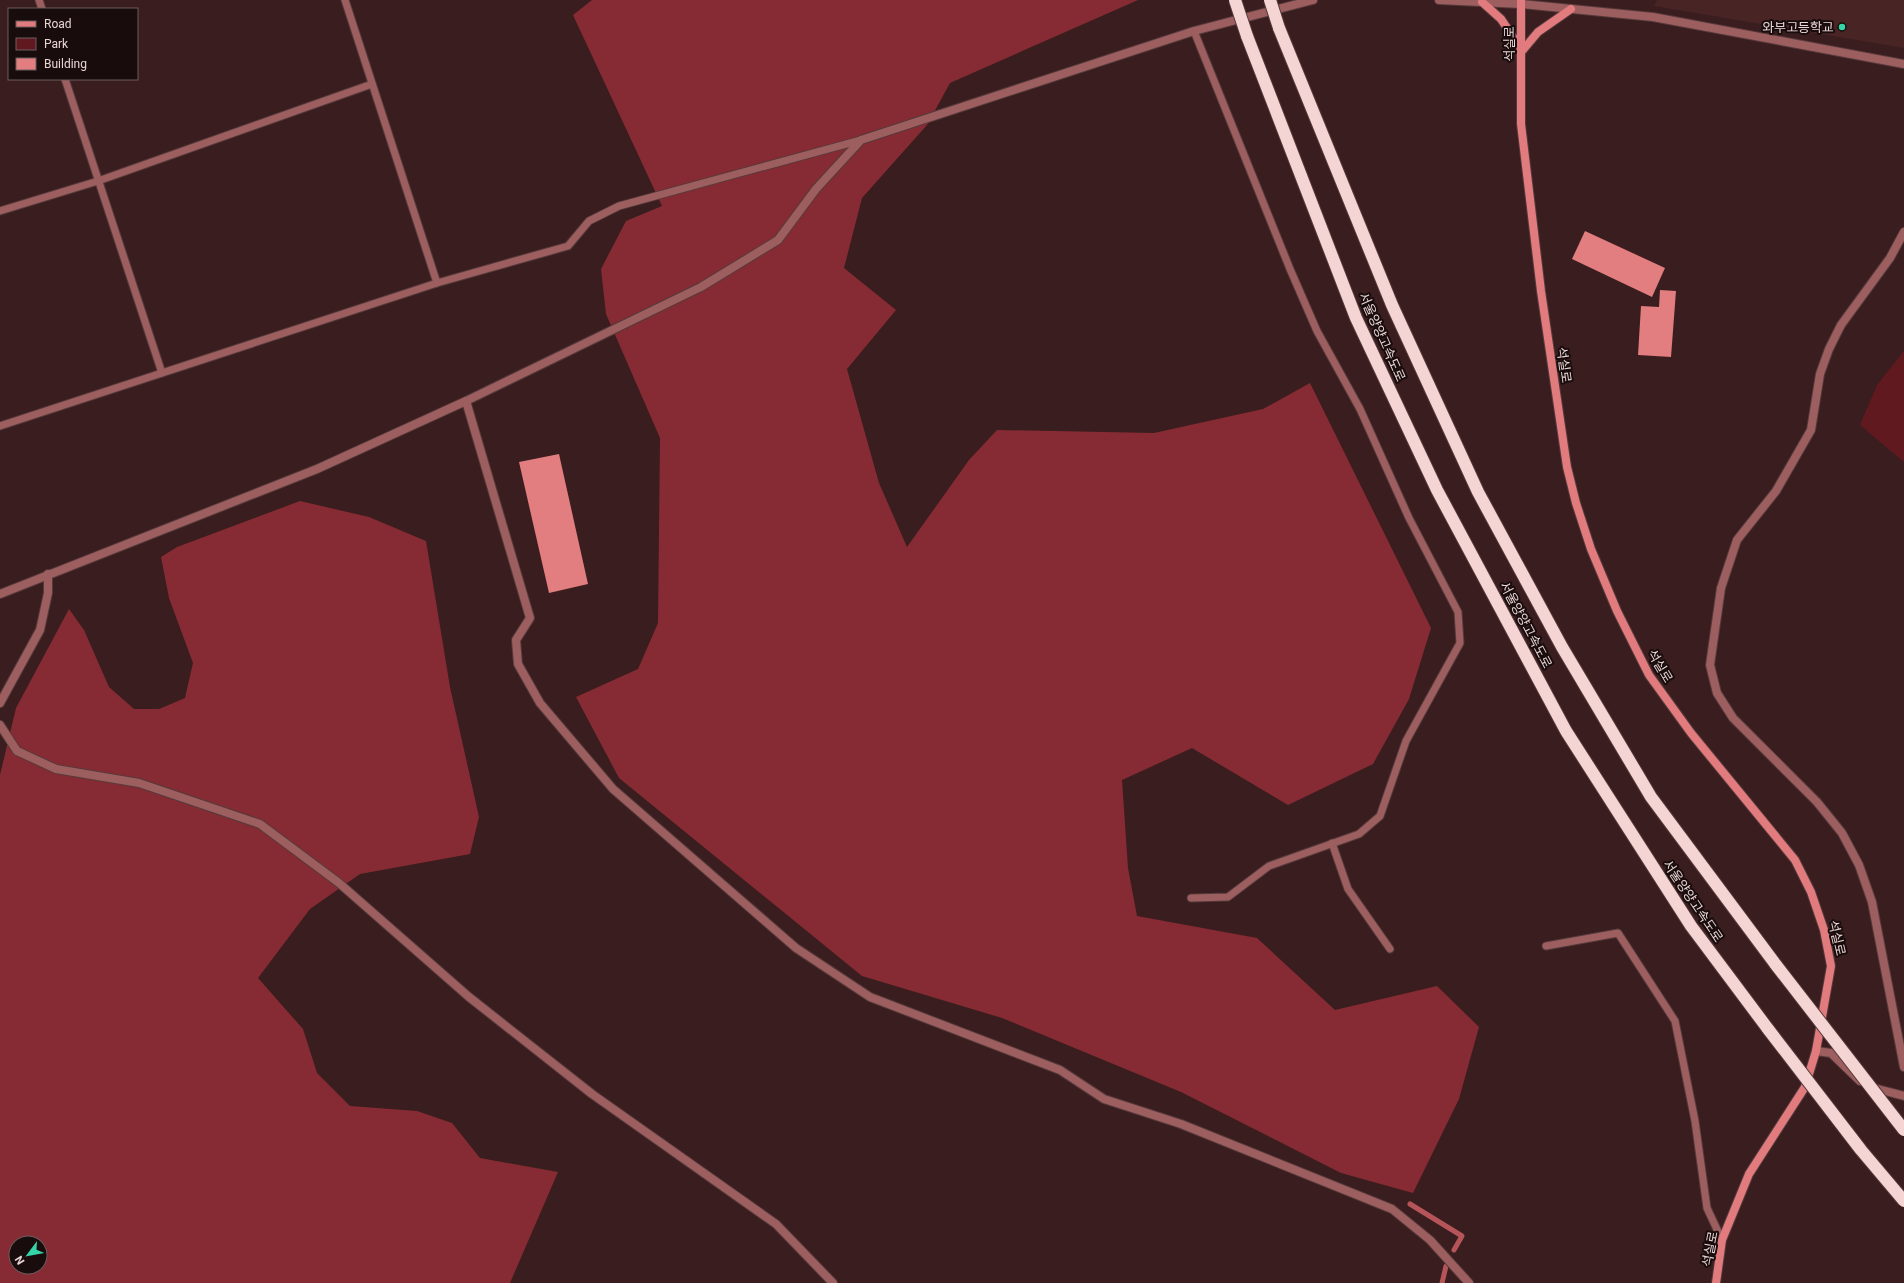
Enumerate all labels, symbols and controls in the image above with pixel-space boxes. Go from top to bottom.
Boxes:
legend [8,8,138,80]
text: Road [44,17,72,31]
place label: 와부고등학교 [1762,20,1834,35]
marker: 와부고등학교 [1837,22,1847,32]
street label: 석실로 [1502,26,1517,62]
text: Park [44,37,69,51]
text: Building [44,57,87,71]
street label: 서울양양고속도로 [1356,290,1408,384]
street label: 석실로 [1554,346,1574,384]
street label: 서울양양고속도로 [1497,579,1555,671]
street label: 석실로 [1644,647,1676,685]
street label: 서울양양고속도로 [1660,857,1726,945]
street label: 석실로 [1826,919,1848,957]
street label: 석실로 [1699,1230,1721,1268]
north arrow [8,1235,48,1275]
text: N [12,1253,28,1267]

